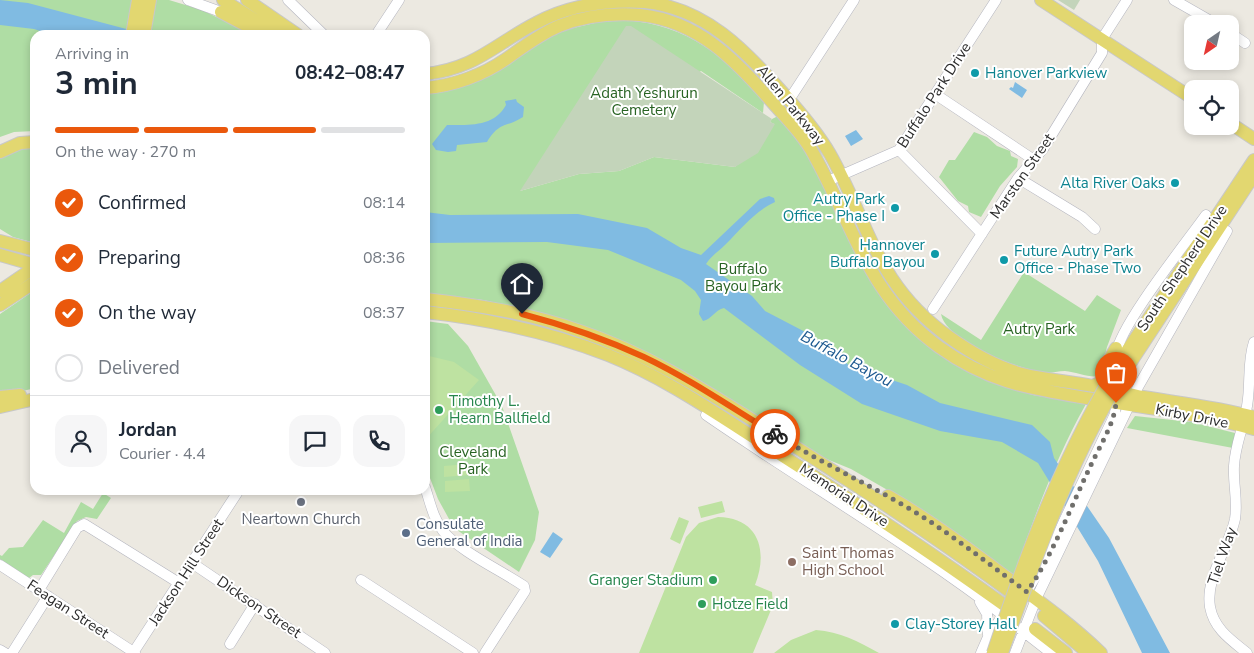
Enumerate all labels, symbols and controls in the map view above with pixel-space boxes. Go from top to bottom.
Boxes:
north arrow [1184,15,1239,70]
map controls [1184,15,1239,135]
street label: Buffalo Park Drive [892,38,976,152]
text: Arriving in [55,43,129,65]
text: 08:42–08:47 [295,60,405,86]
street label: Allen Parkway [752,61,830,150]
text: 3 min [55,62,138,105]
place label: Hanover Parkview [985,63,1108,83]
marker: Hanover Parkview [969,67,981,79]
button: locate [1184,80,1239,135]
park label: Adath Yeshurun Cemetery [590,83,698,120]
street label: Marston Street [985,129,1059,223]
text: On the way · 270 m [55,141,196,163]
place label: Alta River Oaks [1060,173,1165,193]
marker: Alta River Oaks [1169,177,1181,189]
icon: check [55,189,83,217]
place label: Autry Park Office - Phase I [783,189,885,226]
text: Confirmed [98,190,186,216]
text: 08:14 [363,192,405,214]
street label: South Shepherd Drive [1132,201,1232,335]
marker: Autry Park Office - Phase I [889,202,901,214]
place label: Hannover Buffalo Bayou [830,235,926,272]
place label: Future Autry Park Office - Phase Two [1014,241,1141,278]
icon: check [55,244,83,272]
text: Preparing [98,245,181,271]
text: 08:36 [363,247,405,269]
marker: Hannover Buffalo Bayou [929,248,941,260]
marker: Future Autry Park Office - Phase Two [998,254,1010,266]
park label: Buffalo Bayou Park [705,259,782,296]
pin [501,263,543,314]
icon: home [508,270,536,298]
icon: check [55,299,83,327]
text: On the way [98,300,196,326]
text: 08:37 [363,302,405,324]
park label: Autry Park [1003,319,1075,339]
water label: Buffalo Bayou [797,325,897,392]
pin [1095,352,1137,403]
text: Delivered [98,355,180,381]
icon: bag [1102,359,1130,387]
place label: Timothy L. Hearn Ballfield [449,391,550,428]
street label: Kirby Drive [1154,399,1230,433]
marker: Timothy L. Hearn Ballfield [433,404,445,416]
courier [750,409,800,459]
button: person [55,415,107,467]
button: chat [289,415,341,467]
button: phone [353,415,405,467]
text: Jordan [119,417,177,443]
icon: bike [761,420,789,448]
park label: Cleveland Park [439,442,507,479]
text: Courier · 4.4 [119,443,205,465]
street label: Memorial Drive [796,459,893,531]
marker: Neartown Church [295,496,307,508]
place label: Neartown Church [242,509,360,529]
street label: Jackson Hill Street [143,514,228,630]
place label: Consulate General of India [416,514,523,551]
street label: Tiel Way [1203,524,1241,588]
marker: Consulate General of India [400,527,412,539]
place label: Saint Thomas High School [802,543,894,580]
marker: Saint Thomas High School [786,556,798,568]
place label: Granger Stadium [588,570,703,590]
street label: Dickson Street [213,571,306,643]
marker: Granger Stadium [707,574,719,586]
street label: Feagan Street [23,575,113,643]
place label: Hotze Field [712,594,788,614]
marker: Hotze Field [696,598,708,610]
place label: Clay-Storey Hall [905,614,1017,634]
marker: Clay-Storey Hall [889,618,901,630]

